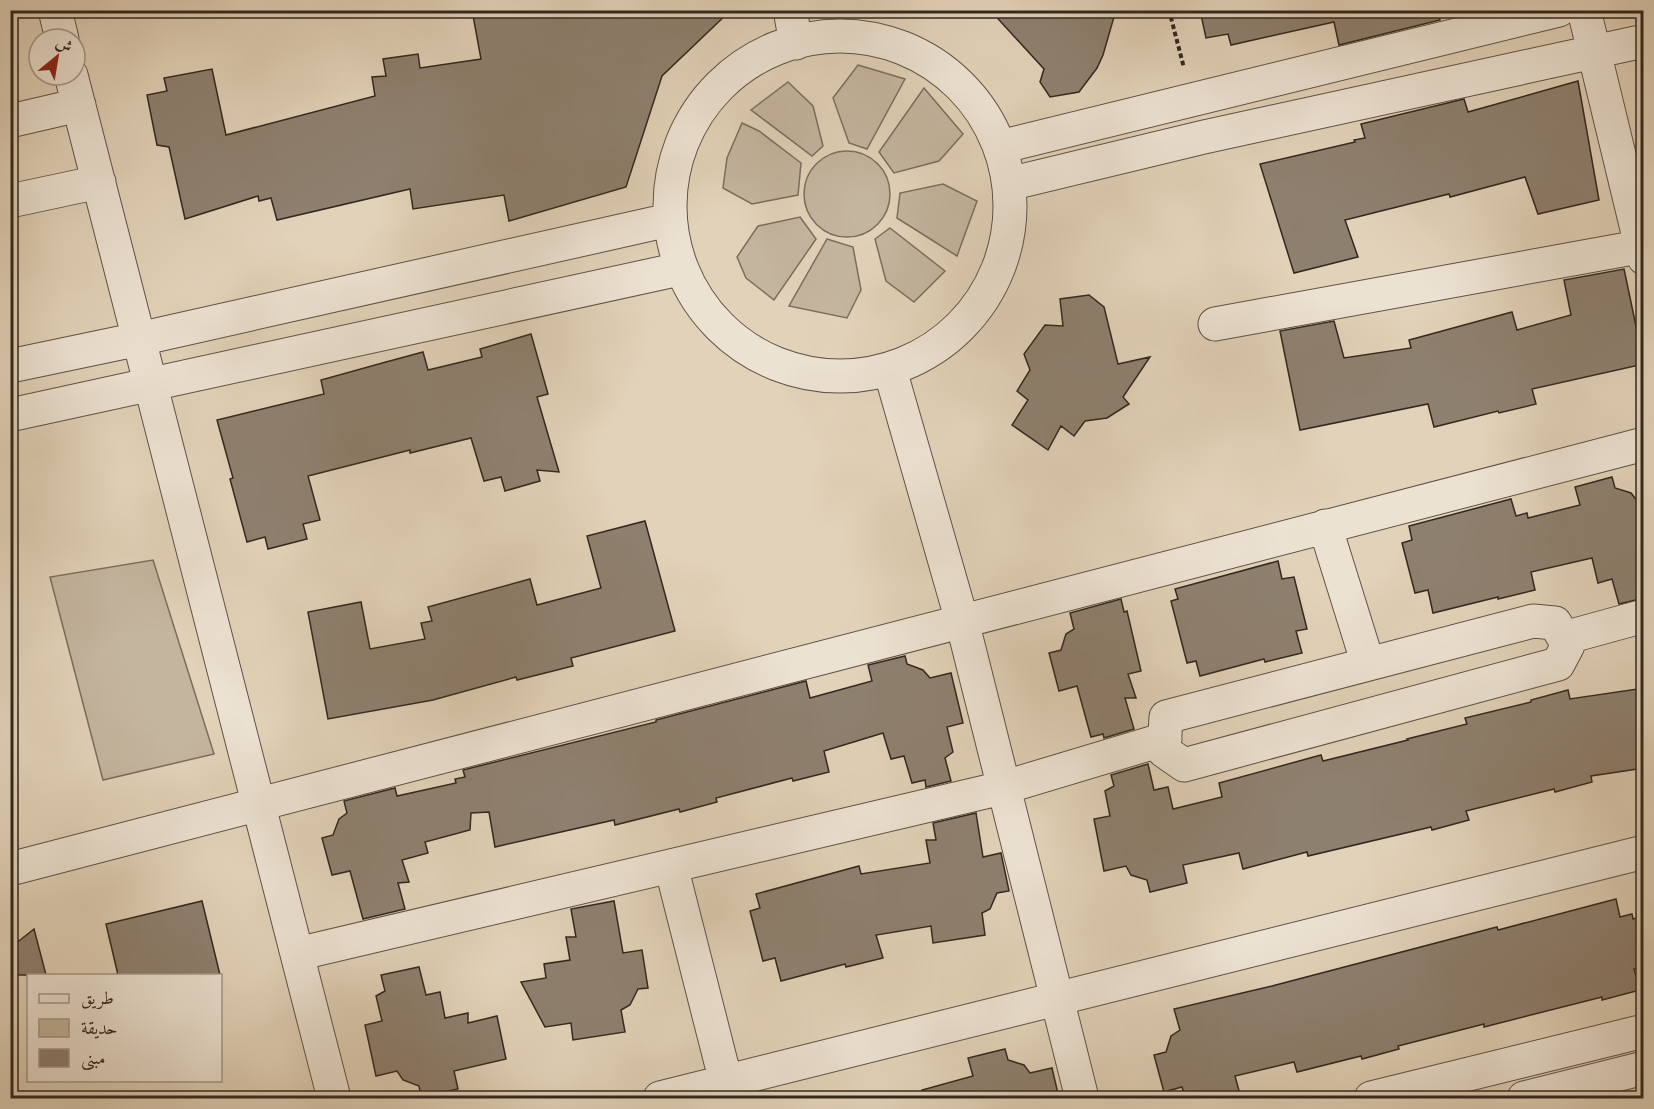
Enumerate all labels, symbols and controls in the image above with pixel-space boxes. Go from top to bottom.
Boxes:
north arrow [27,27,87,87]
text: ش [52,32,76,58]
legend [27,974,222,1082]
text: طريق [81,987,114,1010]
text: حديقة [81,1017,117,1040]
text: مبنى [81,1047,106,1071]

